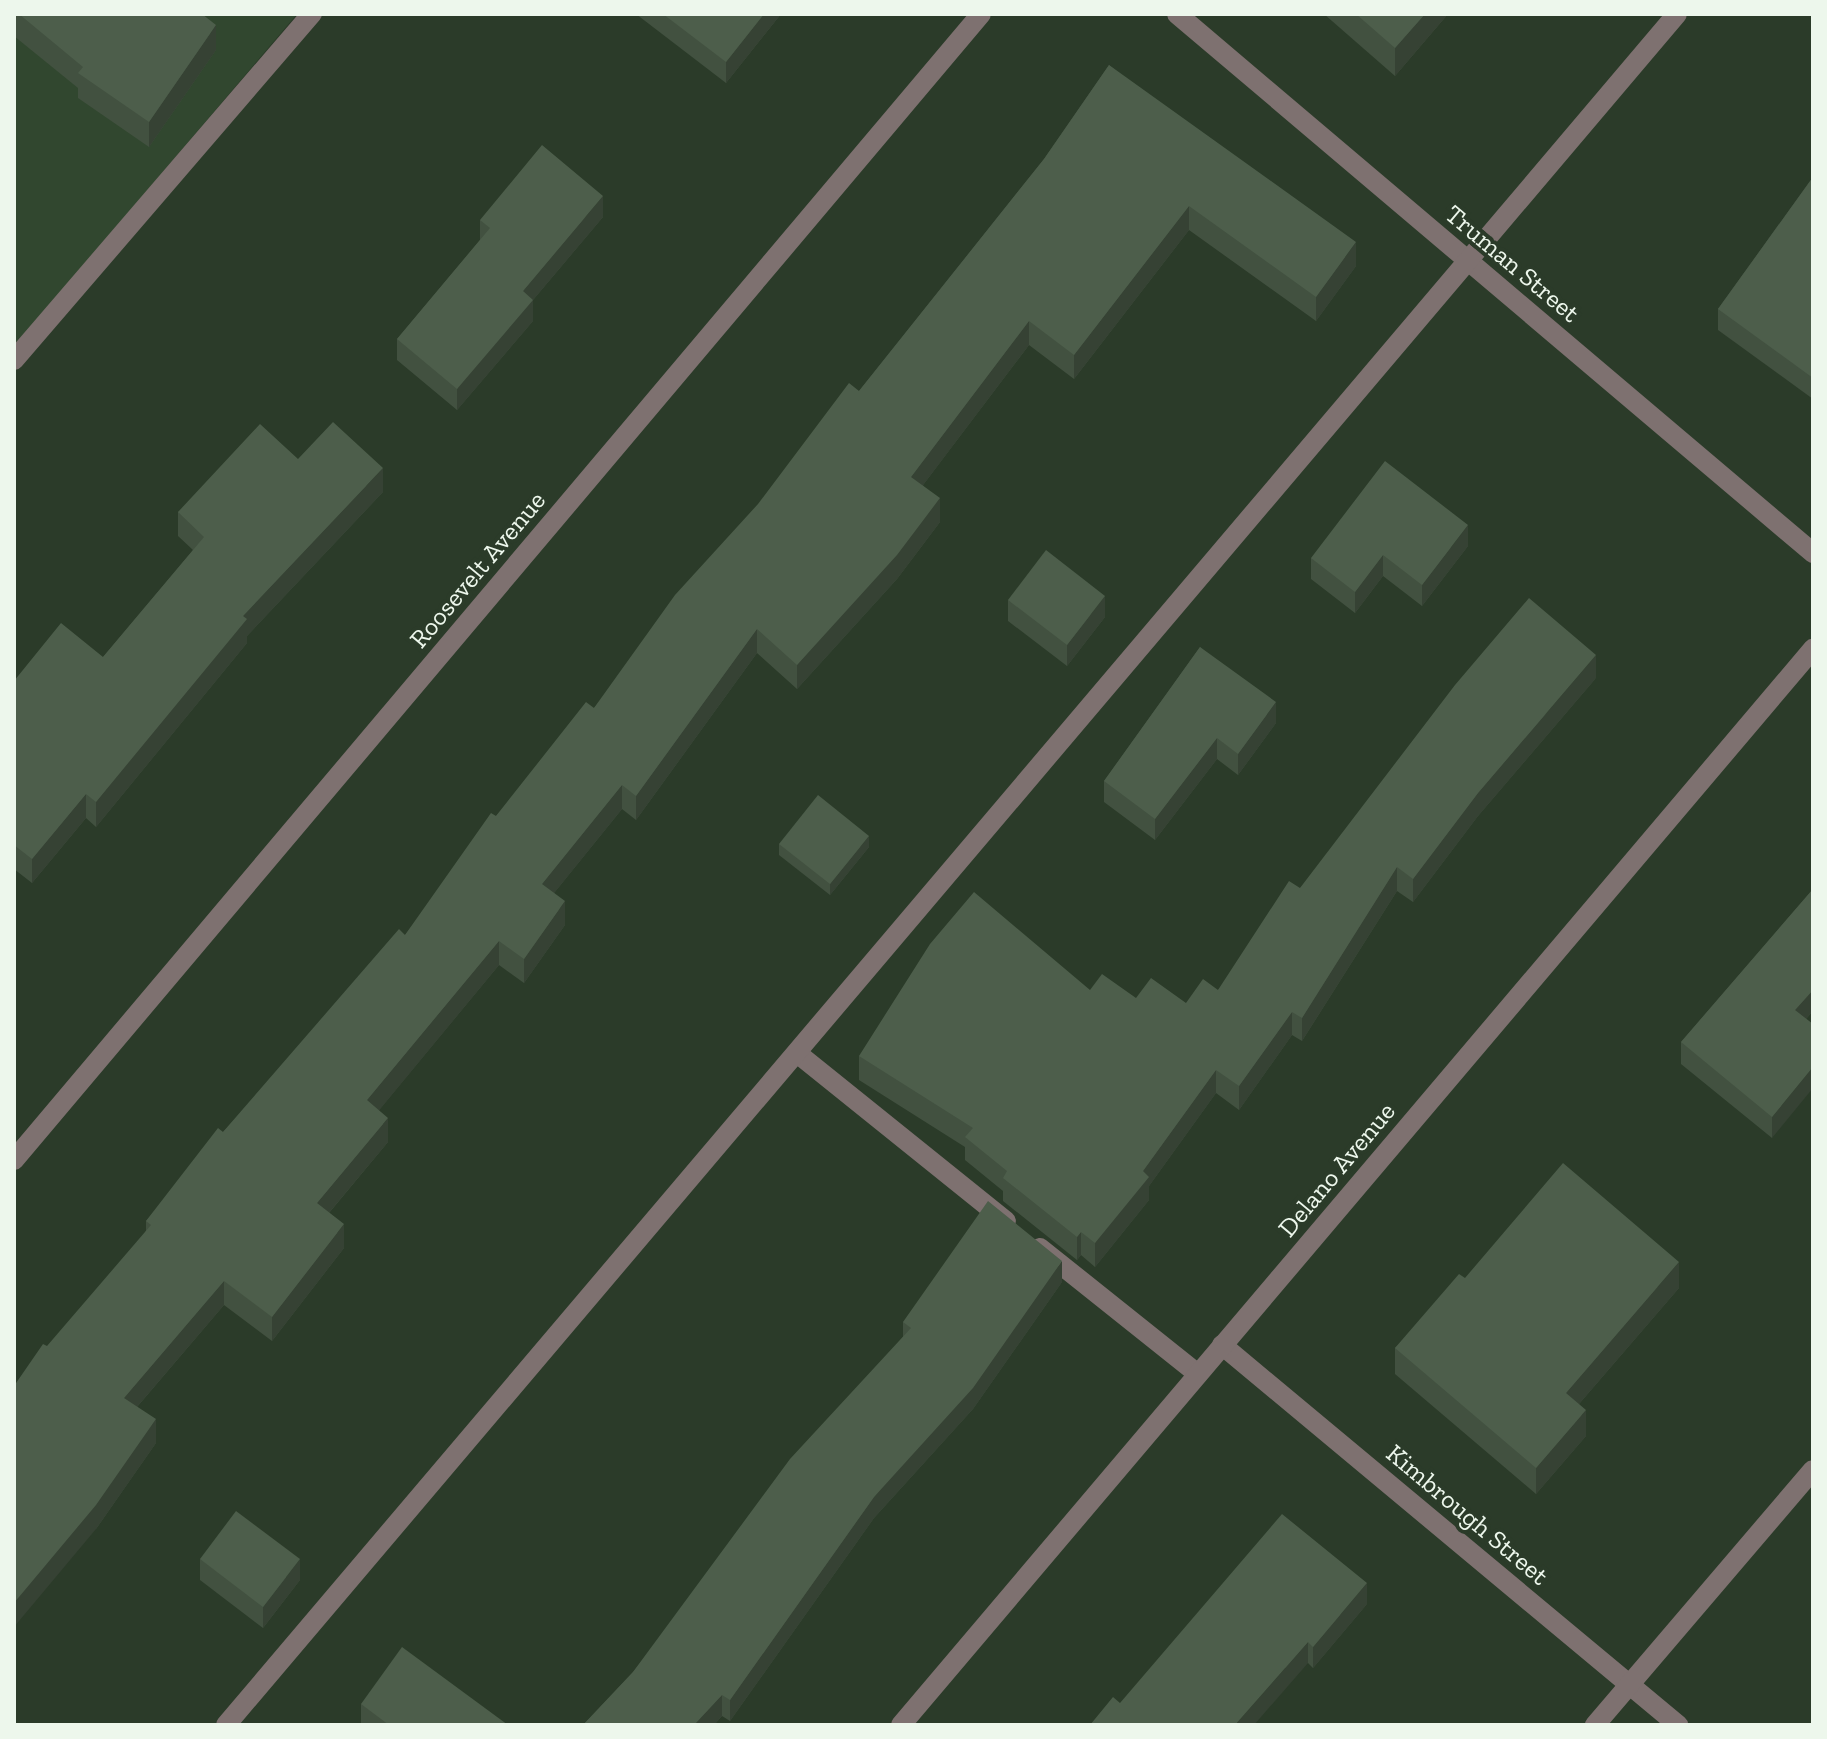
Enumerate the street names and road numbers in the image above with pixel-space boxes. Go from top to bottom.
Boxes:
street label: Truman Street [1439,199,1585,329]
street label: Roosevelt Avenue [403,485,553,655]
street label: Delano Avenue [1272,1096,1402,1244]
street label: Kimbrough Street [1379,1438,1555,1592]

